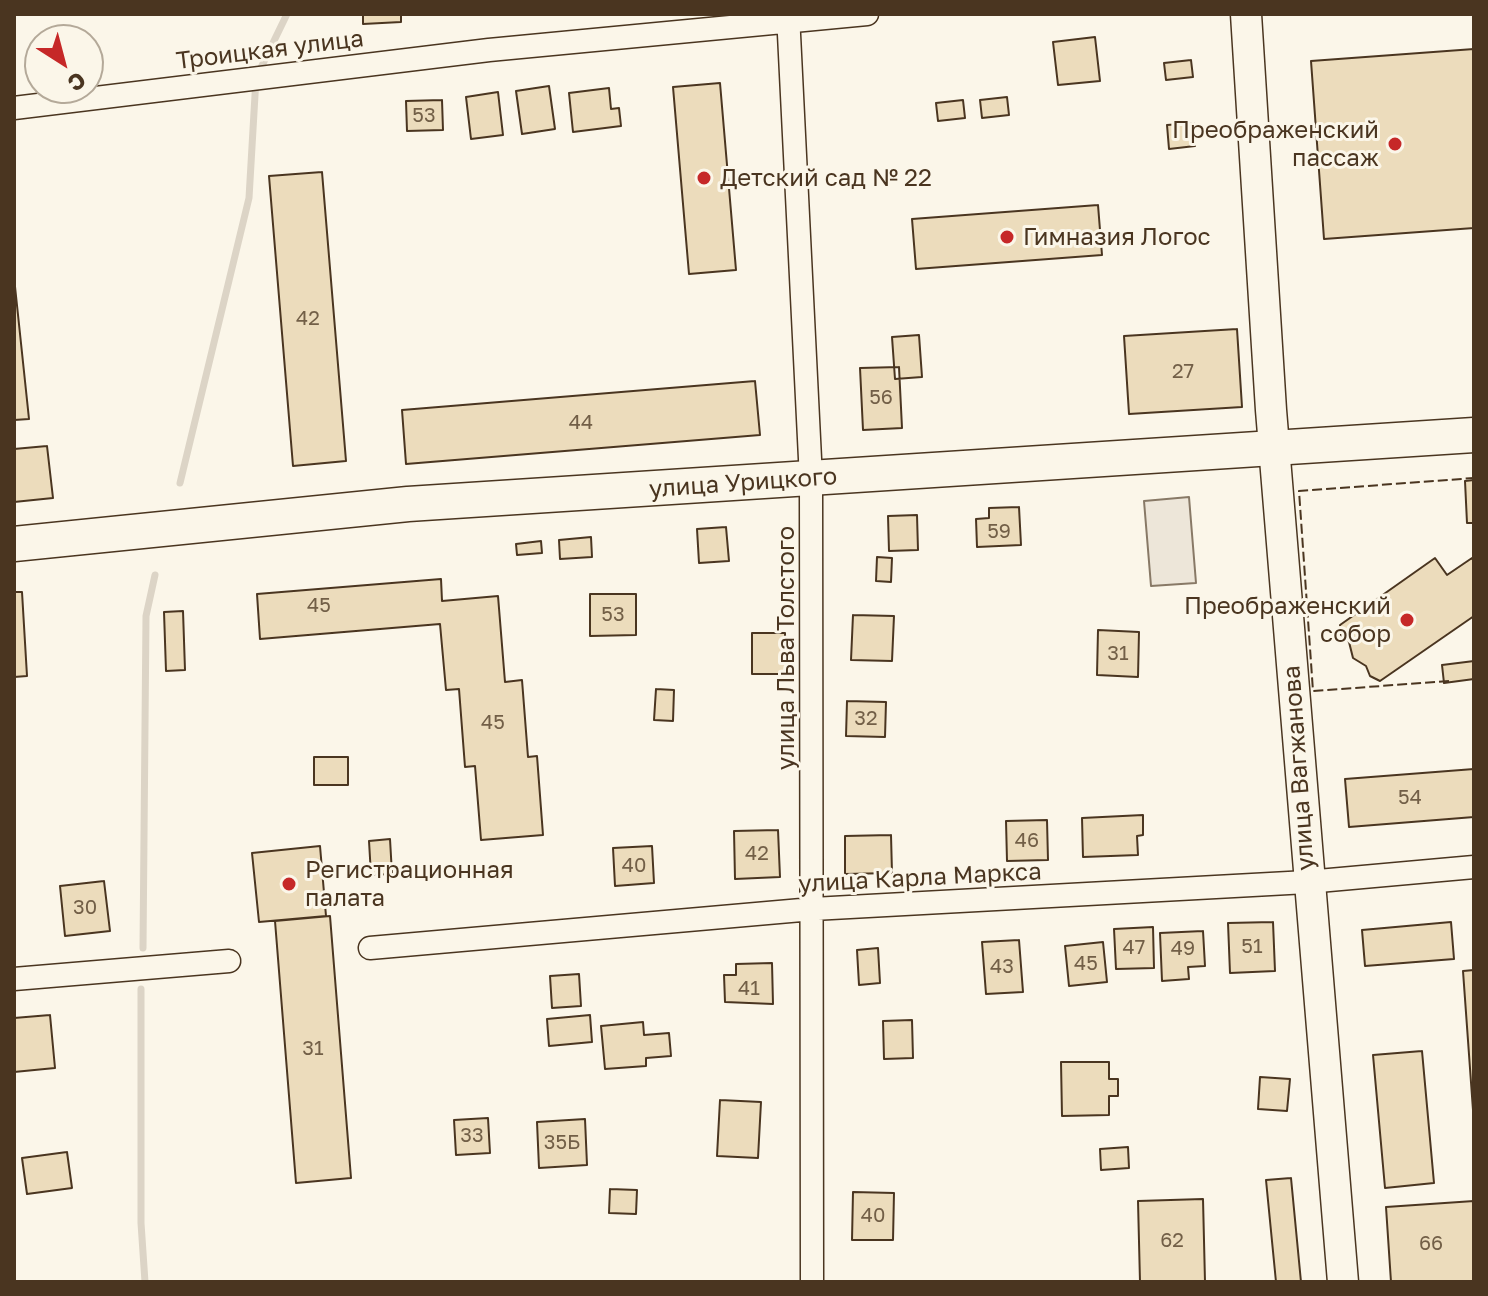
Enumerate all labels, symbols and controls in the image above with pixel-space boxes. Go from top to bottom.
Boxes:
north arrow [24,24,104,104]
street label: Троицкая улица [175,24,365,76]
text: С [63,67,91,98]
house number: 53 [412,104,436,128]
place label: Преображенский пассаж [1172,116,1379,172]
marker: Преображенский пассаж [1386,135,1404,153]
place label: Детский сад № 22 [720,164,932,192]
marker: Детский сад № 22 [695,169,713,187]
place label: Гимназия Логос [1023,223,1211,251]
marker: Гимназия Логос [998,228,1016,246]
house number: 42 [296,307,320,331]
house number: 27 [1172,360,1194,384]
house number: 56 [869,386,893,410]
house number: 44 [569,411,593,435]
street label: улица Урицкого [648,462,838,504]
house number: 59 [987,520,1011,544]
street label: улица Льва Толстого [772,526,800,770]
place label: Преображенский собор [1184,592,1391,648]
house number: 45 [307,594,331,618]
house number: 53 [601,603,625,627]
marker: Преображенский собор [1398,611,1416,629]
house number: 31 [1107,642,1129,666]
street label: улица Вагжанова [1277,664,1321,872]
house number: 32 [854,707,878,731]
house number: 45 [481,711,505,735]
house number: 54 [1398,786,1422,810]
house number: 46 [1015,829,1039,853]
house number: 42 [745,842,769,866]
house number: 40 [622,854,646,878]
place label: Регистрационная палата [305,856,514,912]
street label: улица Карла Маркса [798,857,1042,899]
marker: Регистрационная палата [280,875,298,893]
house number: 30 [73,896,97,920]
house number: 51 [1241,935,1263,959]
house number: 47 [1123,936,1145,960]
house number: 49 [1171,937,1195,961]
house number: 45 [1074,952,1098,976]
house number: 43 [990,955,1014,979]
house number: 41 [738,977,760,1001]
house number: 31 [302,1037,324,1061]
house number: 33 [460,1124,484,1148]
house number: 35Б [544,1131,580,1155]
house number: 40 [861,1204,885,1228]
house number: 62 [1160,1229,1184,1253]
house number: 66 [1419,1232,1443,1256]

